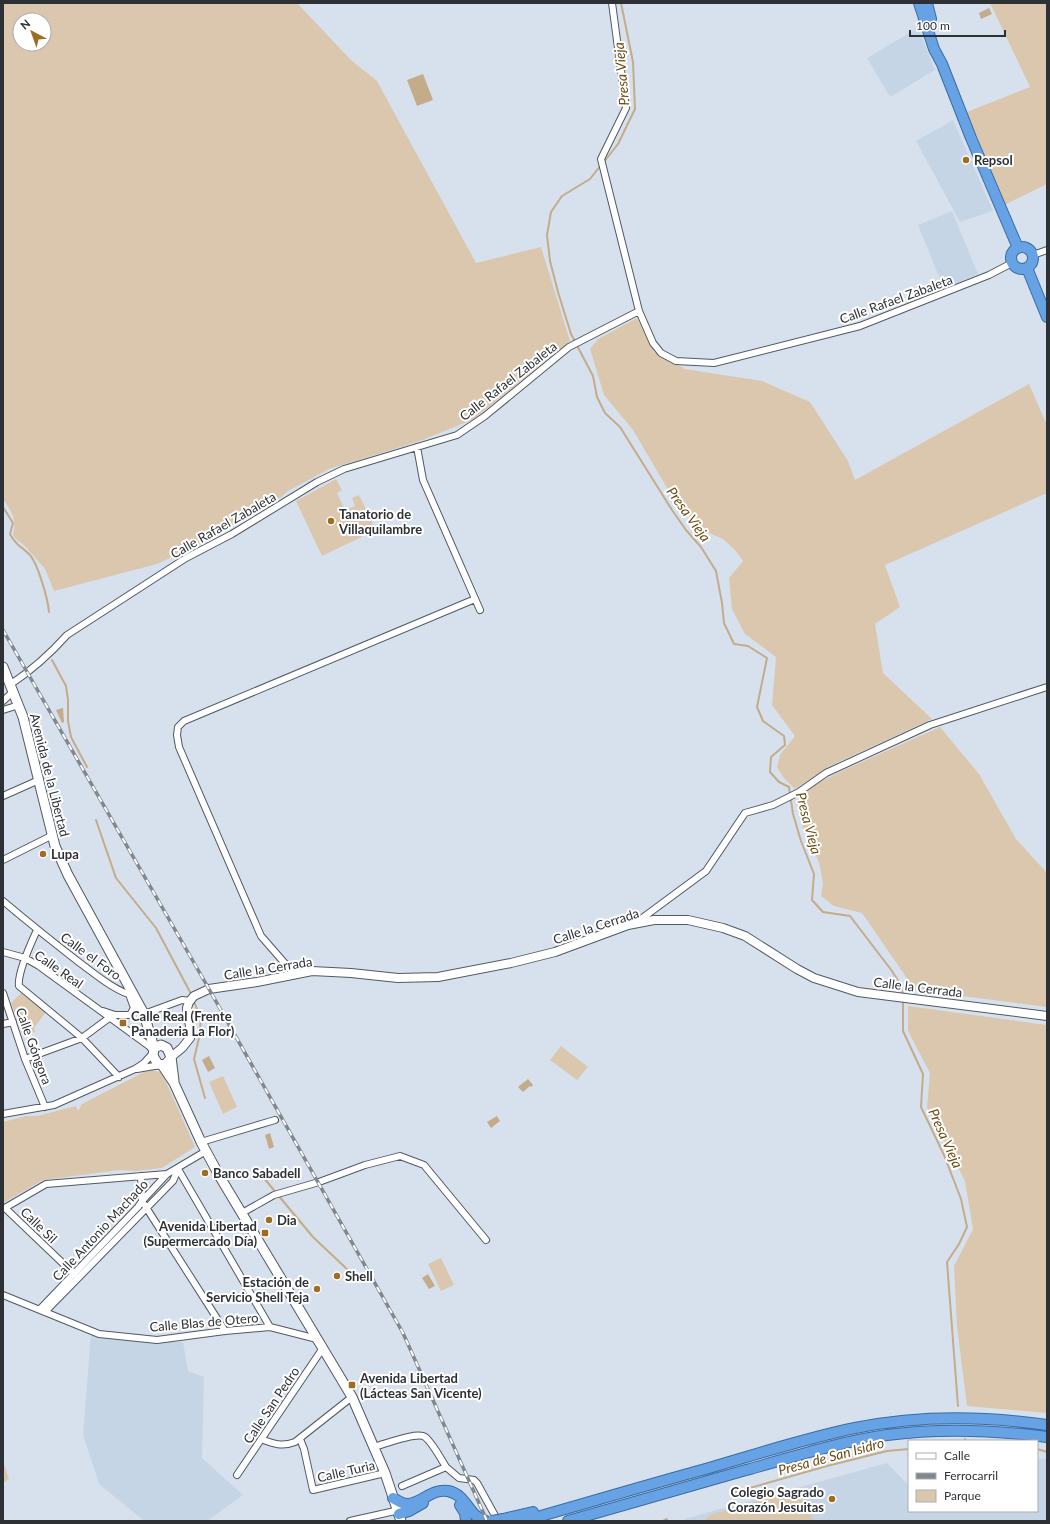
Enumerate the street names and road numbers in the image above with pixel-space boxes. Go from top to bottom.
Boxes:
street label: Calle Rafael Zabaleta [837,271,955,327]
street label: Calle Rafael Zabaleta [456,338,560,424]
street label: Calle Rafael Zabaleta [167,488,279,562]
street label: Avenida de la Libertad [27,712,73,838]
street label: Calle la Cerrada [551,905,641,947]
street label: Calle el Foro [58,929,124,983]
street label: Calle Real [32,947,86,991]
street label: Calle la Cerrada [223,953,313,983]
street label: Calle la Cerrada [873,974,963,1000]
street label: Calle Góngora [13,1005,55,1087]
street label: Calle Antonio Machado [49,1176,151,1284]
street label: Calle Sil [17,1204,61,1246]
street label: Calle Blas de Otero [149,1309,259,1335]
street label: Calle San Pedro [240,1364,302,1446]
street label: Calle Turia [315,1457,377,1485]

